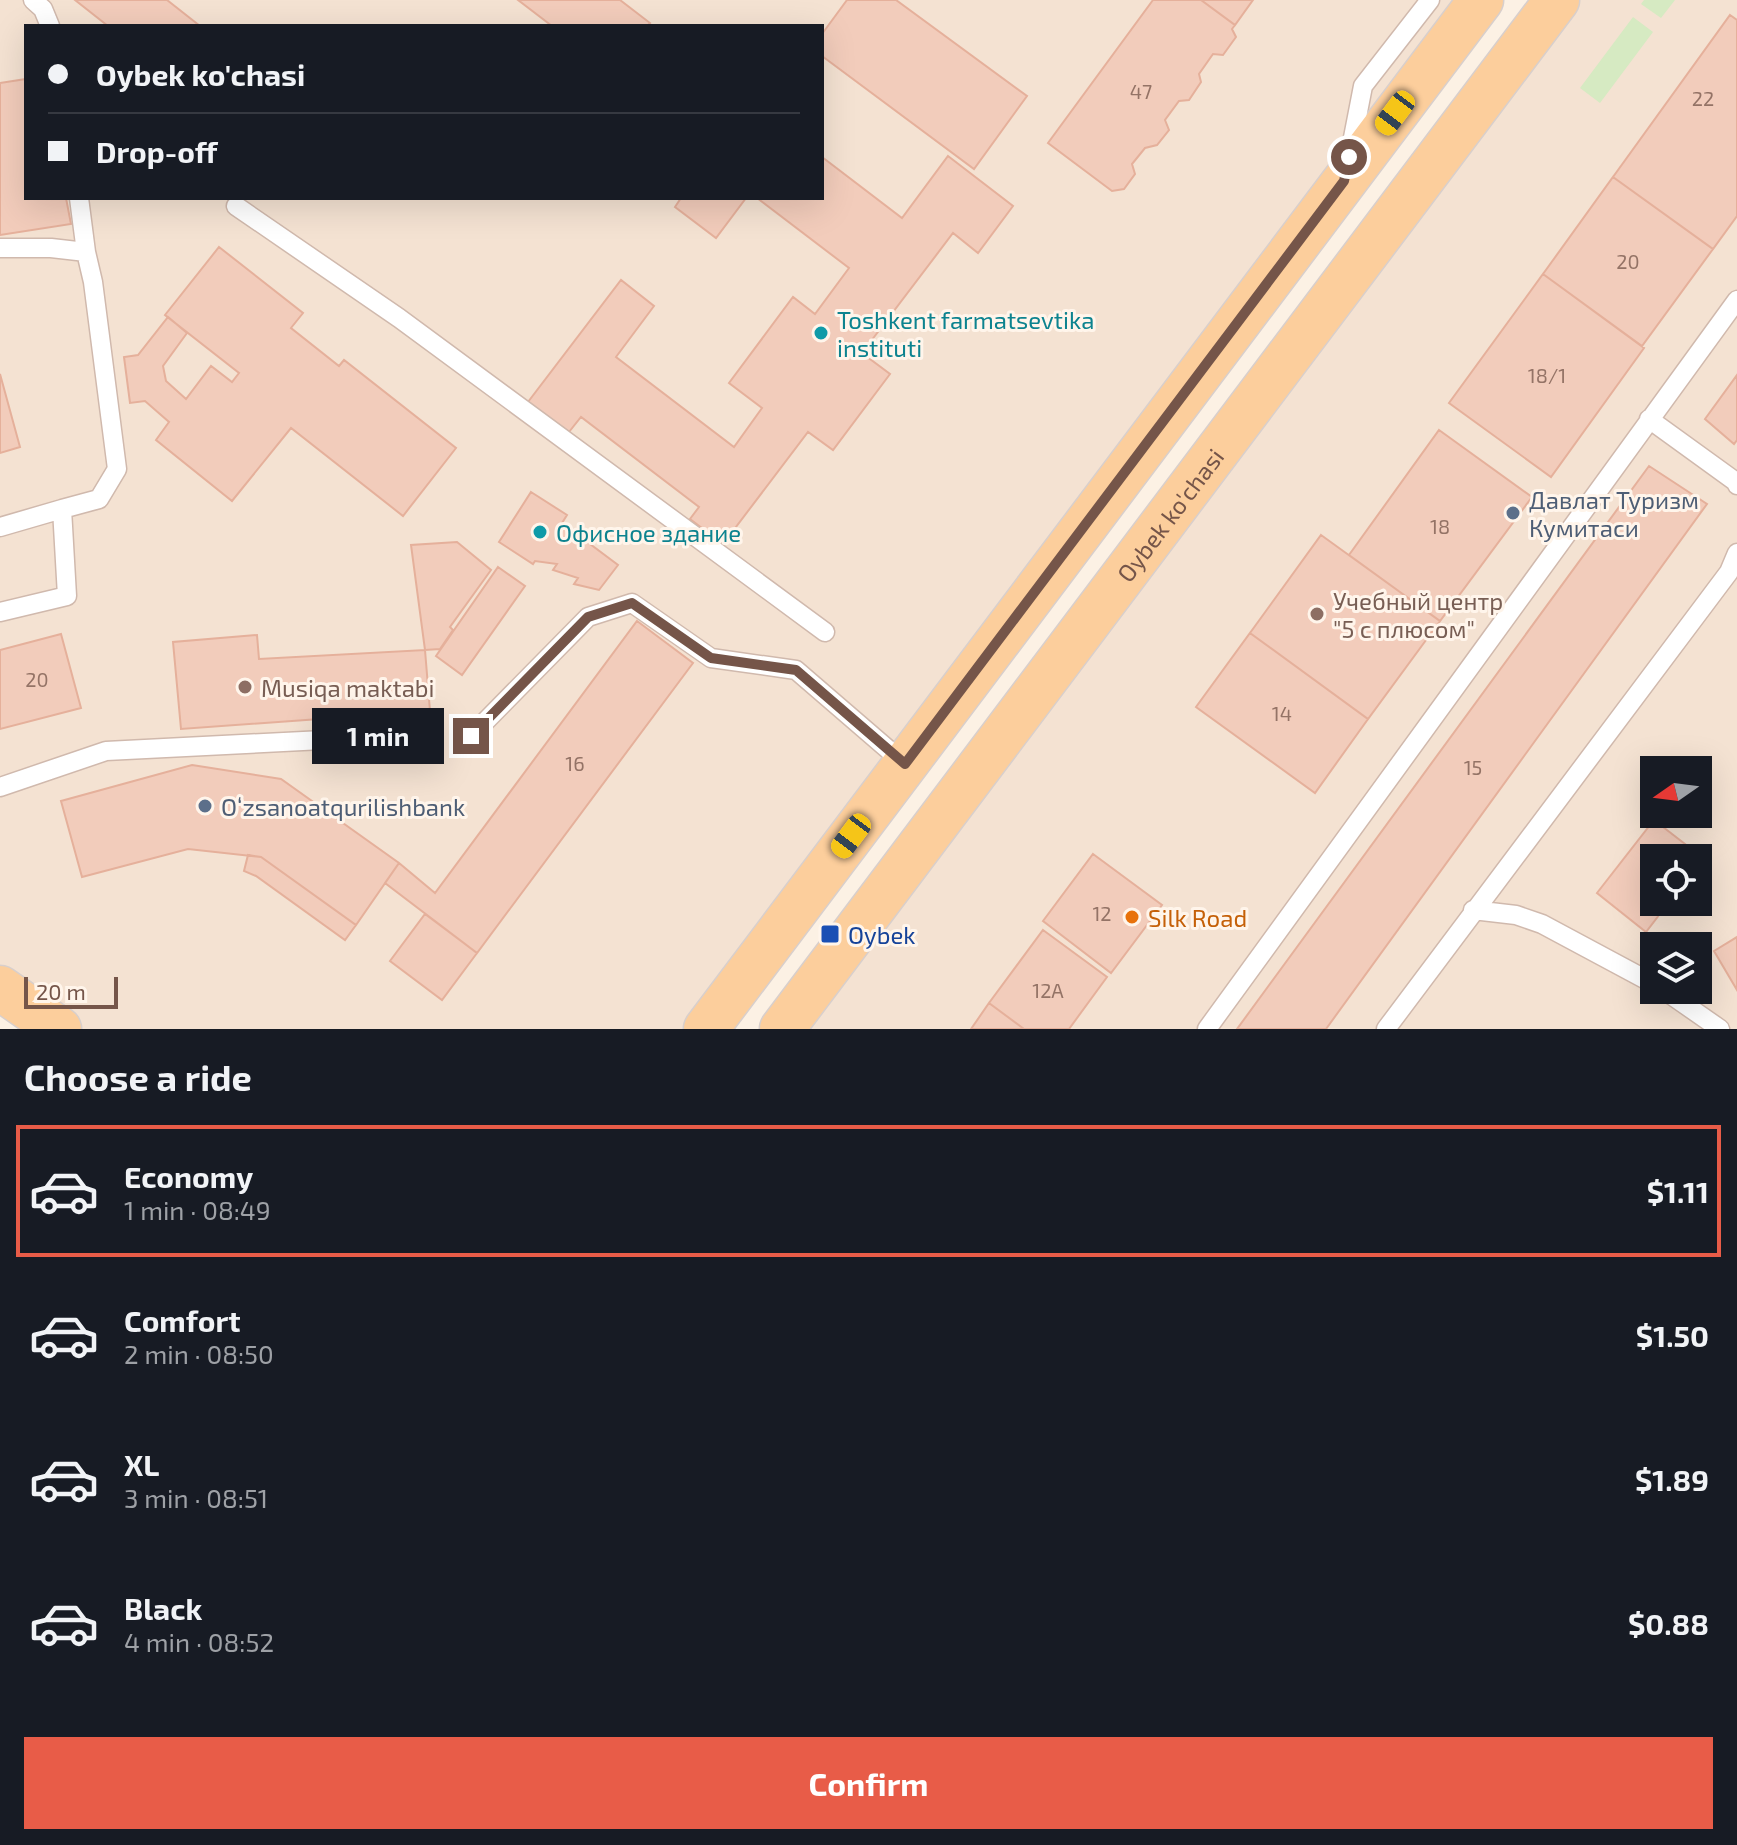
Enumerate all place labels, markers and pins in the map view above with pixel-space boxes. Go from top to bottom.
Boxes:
place label: Toshkent farmatsevtika instituti [837,305,1094,362]
marker: Toshkent farmatsevtika instituti [812,324,830,342]
place label: Давлат Туризм Кумитаси [1529,485,1699,543]
marker: Давлат Туризм Кумитаси [1504,504,1522,522]
place label: Офисное здание [556,518,741,547]
marker: Офисное здание [531,523,549,541]
place label: Учебный центр "5 с плюсом" [1333,586,1503,643]
marker: Учебный центр "5 с плюсом" [1308,605,1326,623]
place label: Musiqa maktabi [261,673,434,702]
marker: Musiqa maktabi [236,678,254,696]
place label: Oʻzsanoatqurilishbank [221,792,465,821]
marker: Oʻzsanoatqurilishbank [196,797,214,815]
place label: Silk Road [1148,903,1247,932]
marker: Silk Road [1123,908,1141,926]
place label: Oybek [848,920,916,949]
marker: Oybek [819,923,841,945]

